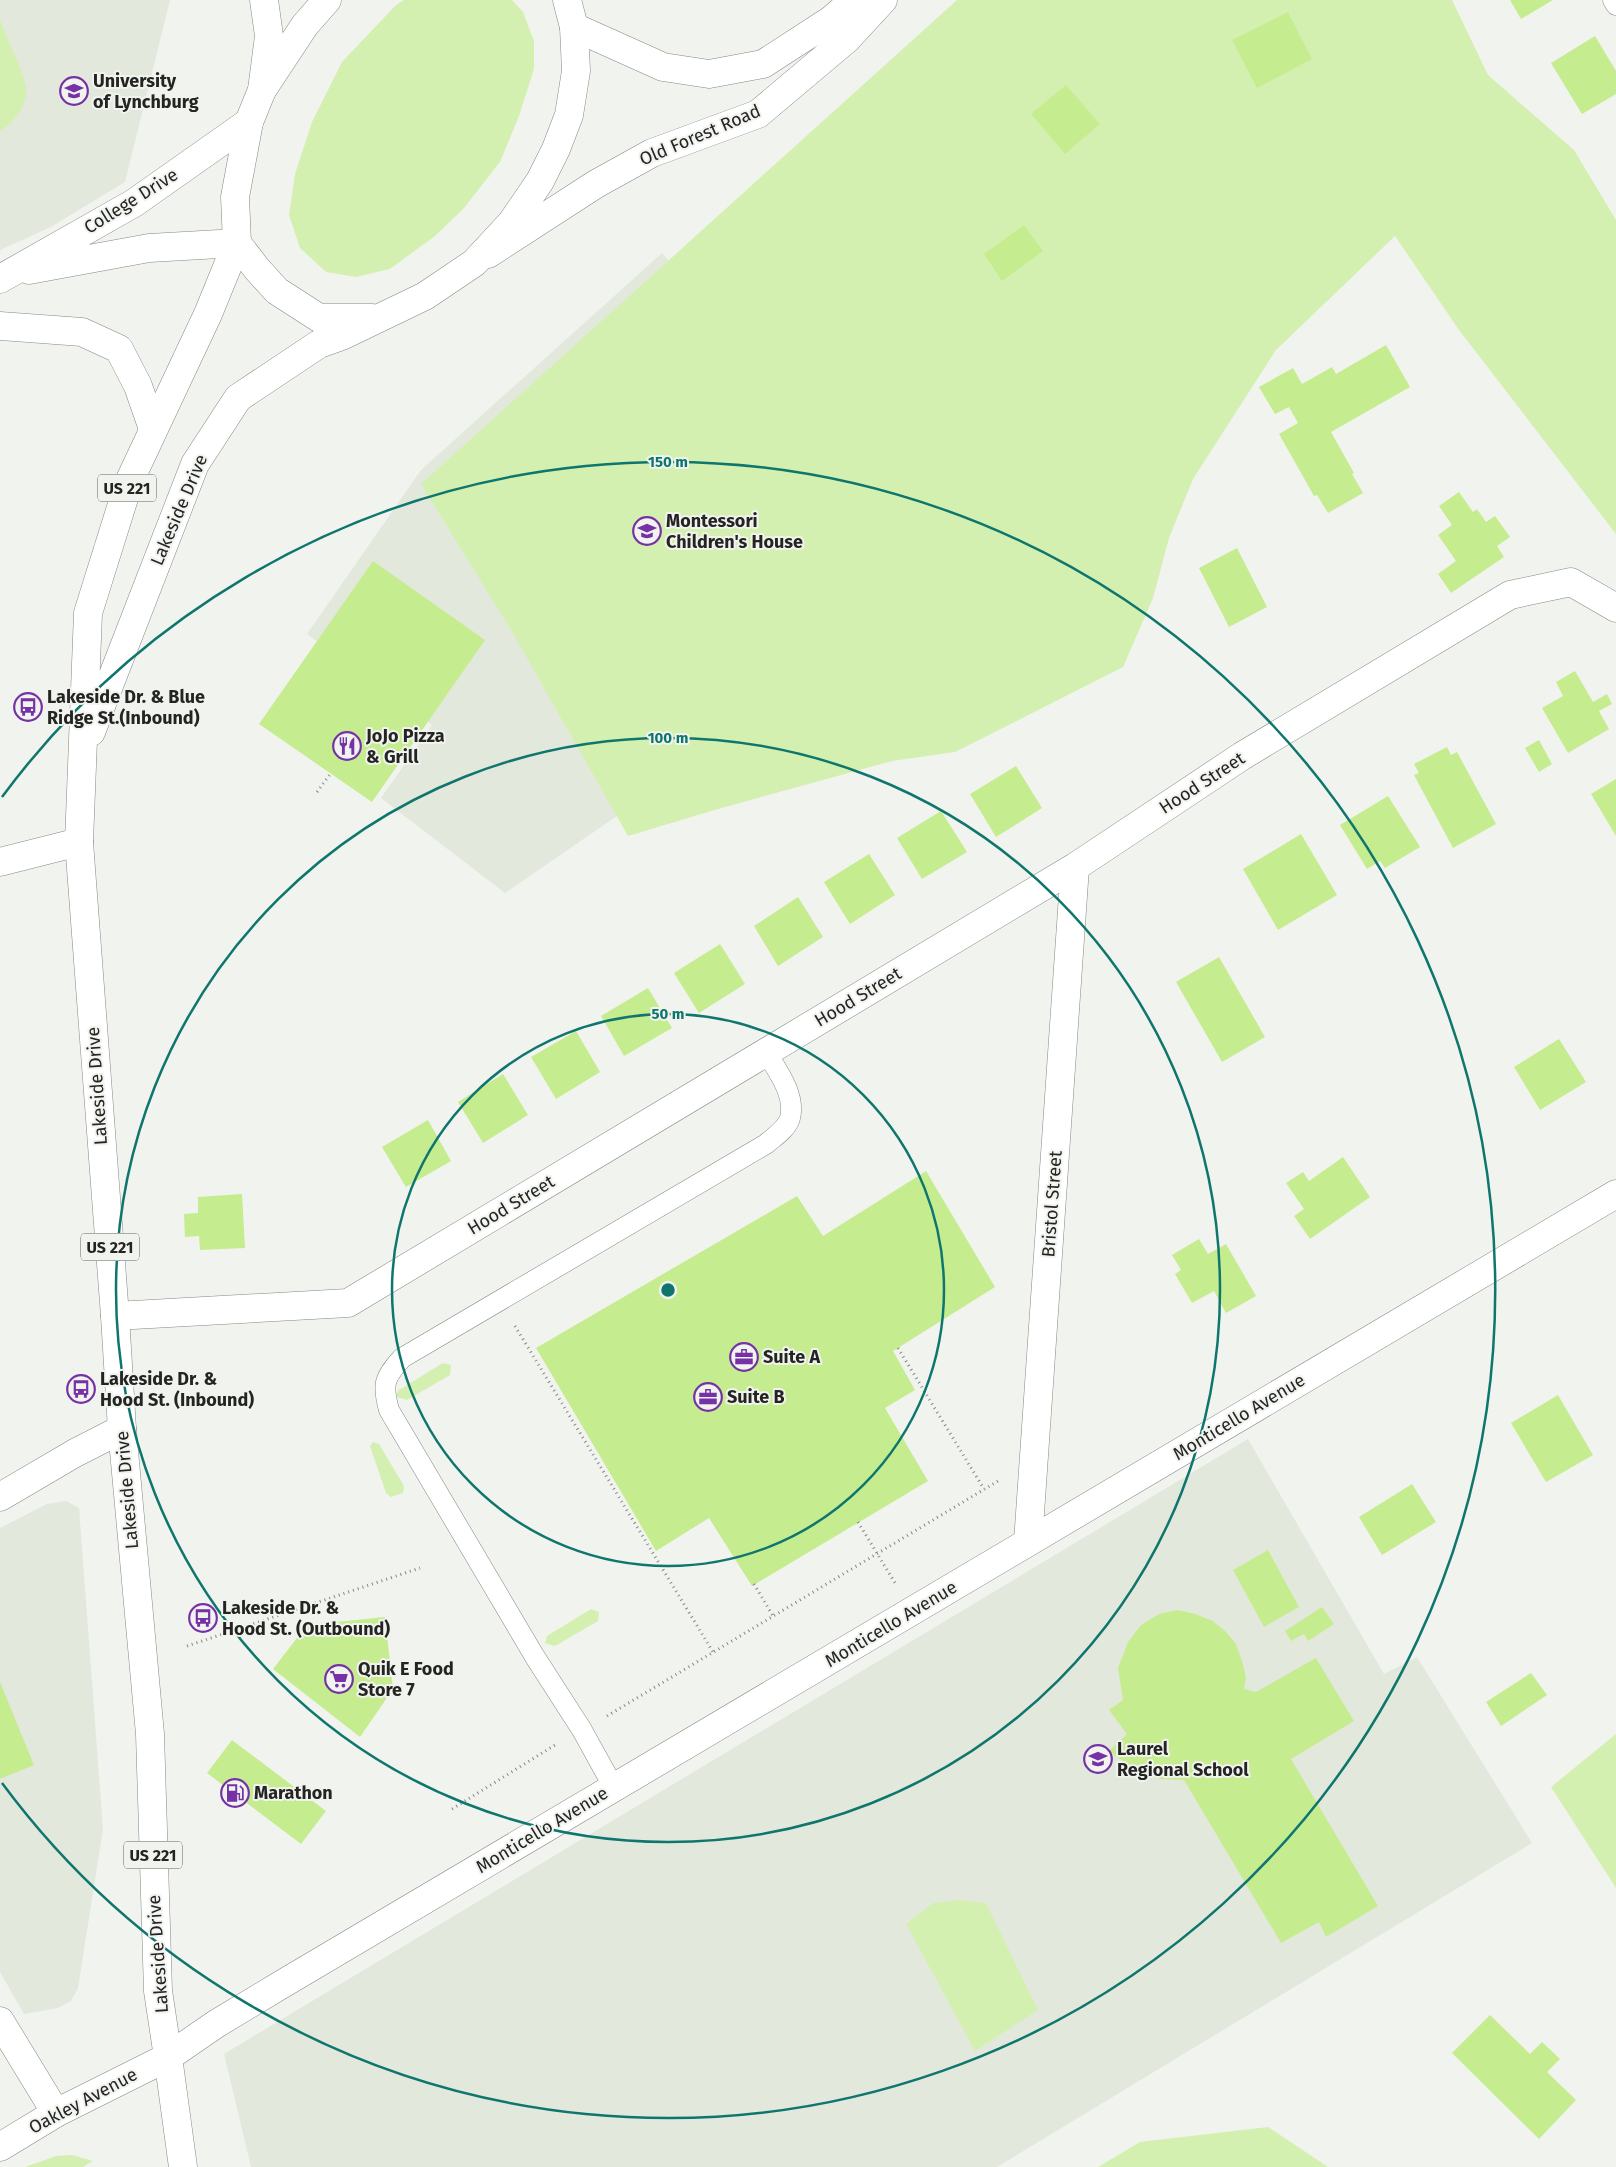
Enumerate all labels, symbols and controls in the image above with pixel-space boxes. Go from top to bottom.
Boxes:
place label: University of Lynchburg [93,70,199,113]
school or university icon: University of Lynchburg [59,76,89,106]
street label: Old Forest Road [636,100,764,170]
street label: College Drive [80,163,182,239]
street label: Lakeside Drive [146,451,212,569]
text: 150 m [648,453,688,471]
road number: US 221 [98,474,156,502]
place label: Montessori Children's House [666,510,803,553]
school or university icon: Montessori Children's House [632,516,662,546]
place label: Lakeside Dr. & Blue Ridge St.(Inbound) [47,686,205,729]
bus stop icon: Lakeside Dr. & Blue Ridge St.(Inbound) [13,692,43,722]
place label: JoJo Pizza & Grill [365,725,445,768]
text: 100 m [648,729,688,747]
restaurant icon: JoJo Pizza & Grill [332,731,362,761]
street label: Hood Street [1155,747,1249,819]
street label: Hood Street [810,962,906,1032]
text: 50 m [651,1005,685,1023]
street label: Lakeside Drive [82,1026,112,1146]
street label: Bristol Street [1037,1149,1067,1258]
street label: Hood Street [463,1170,559,1240]
road number: US 221 [81,1234,139,1260]
centre of rings [659,1281,677,1299]
office icon: Suite A [729,1342,759,1372]
place label: Suite A [763,1346,820,1368]
place label: Lakeside Dr. & Hood St. (Inbound) [100,1368,254,1411]
street label: Monticello Avenue [1169,1369,1309,1465]
bus stop icon: Lakeside Dr. & Hood St. (Inbound) [66,1374,96,1404]
office icon: Suite B [693,1382,723,1412]
place label: Suite B [727,1386,785,1408]
street label: Lakeside Drive [111,1430,143,1550]
street label: Monticello Avenue [821,1576,961,1672]
place label: Lakeside Dr. & Hood St. (Outbound) [222,1597,390,1640]
bus stop icon: Lakeside Dr. & Hood St. (Outbound) [188,1603,218,1633]
place label: Quik E Food Store 7 [358,1658,454,1701]
supermarket icon: Quik E Food Store 7 [324,1664,354,1694]
place label: Laurel Regional School [1117,1738,1249,1781]
school or university icon: Laurel Regional School [1083,1744,1113,1774]
fuel station icon: Marathon [220,1778,250,1808]
place label: Marathon [254,1782,333,1804]
street label: Monticello Avenue [472,1782,612,1878]
road number: US 221 [124,1842,182,1868]
street label: Lakeside Drive [143,1894,173,2014]
street label: Oakley Avenue [25,2063,141,2139]

